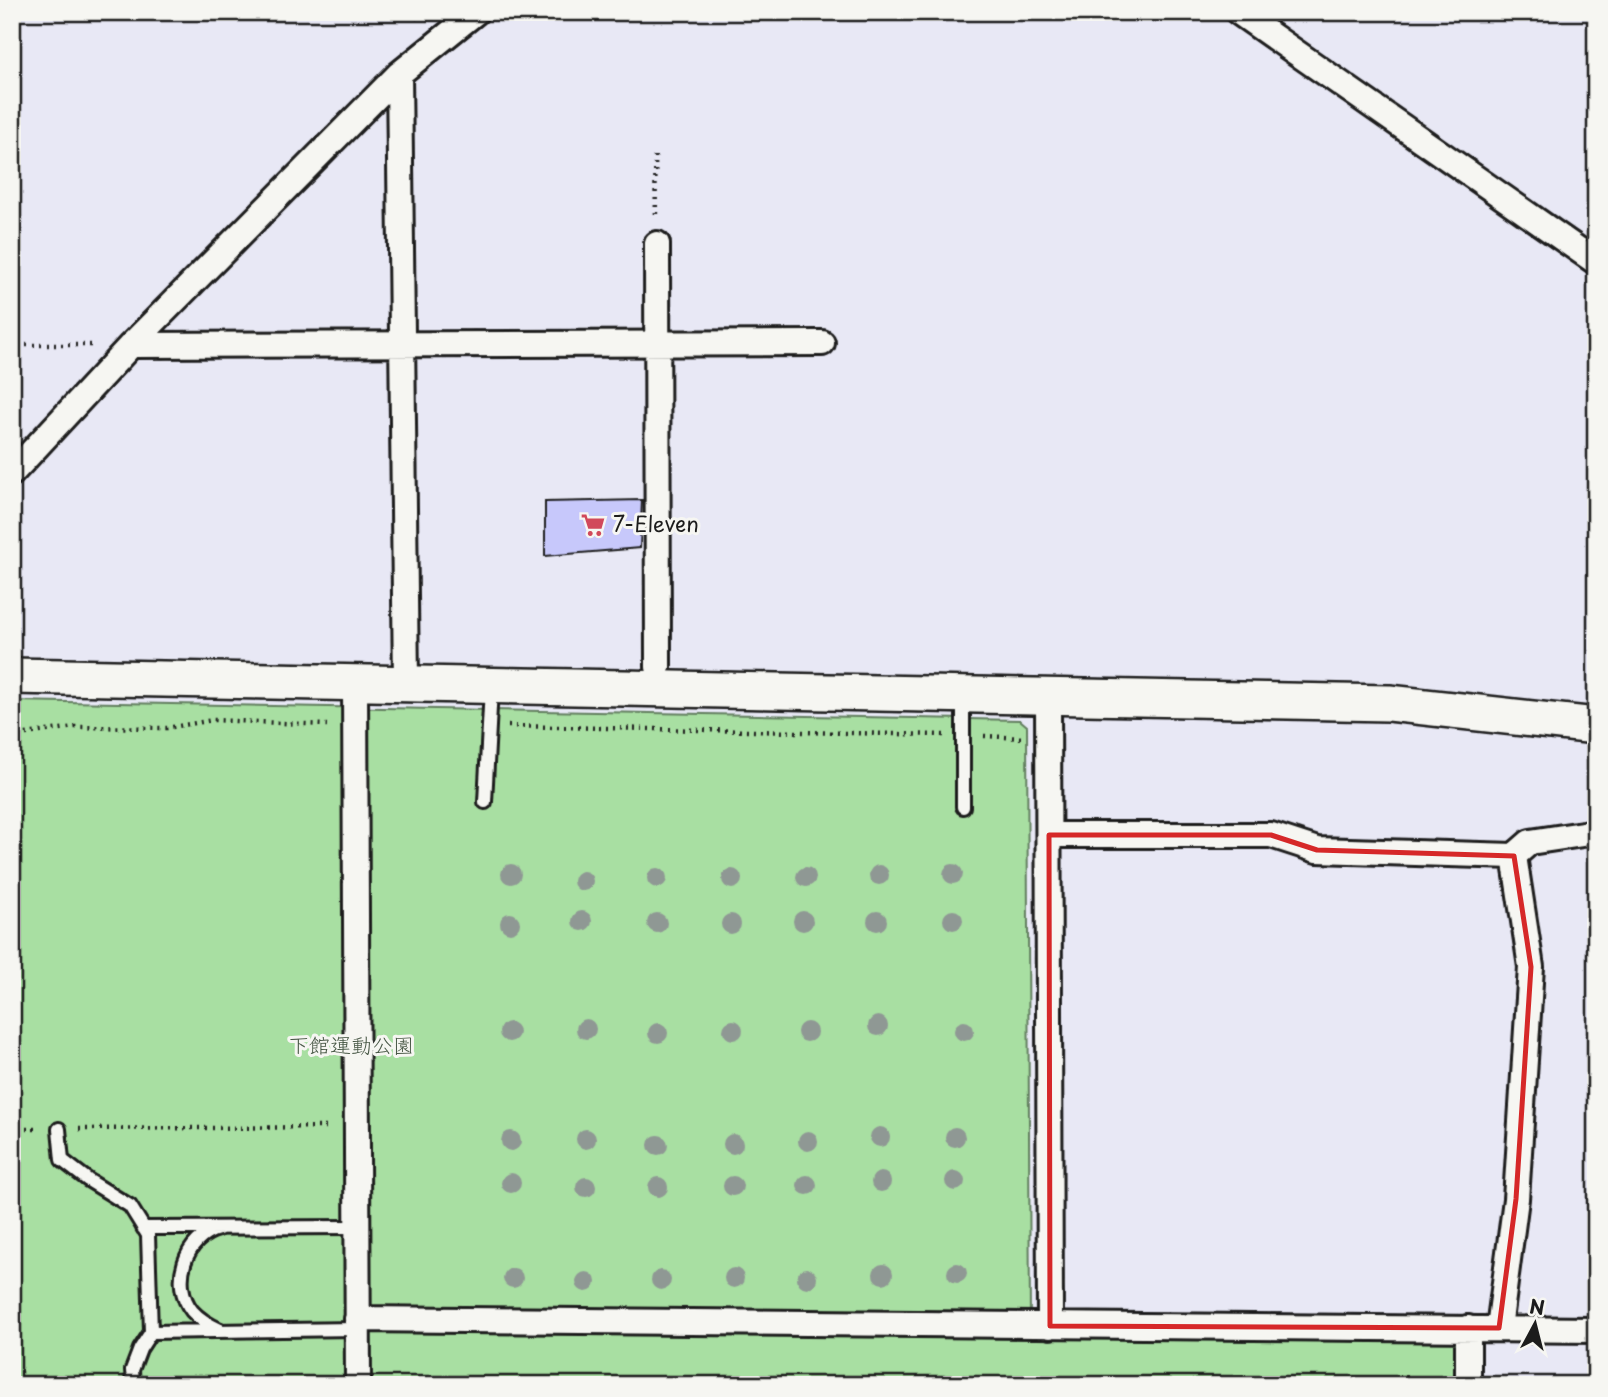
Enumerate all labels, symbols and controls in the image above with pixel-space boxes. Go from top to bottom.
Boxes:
place label: 7-Eleven [613,507,699,539]
supermarket icon: 7-Eleven [579,511,607,539]
park label: 下館運動公園 [288,1028,414,1060]
north arrow [1500,1288,1570,1358]
text: N [1528,1291,1546,1321]

